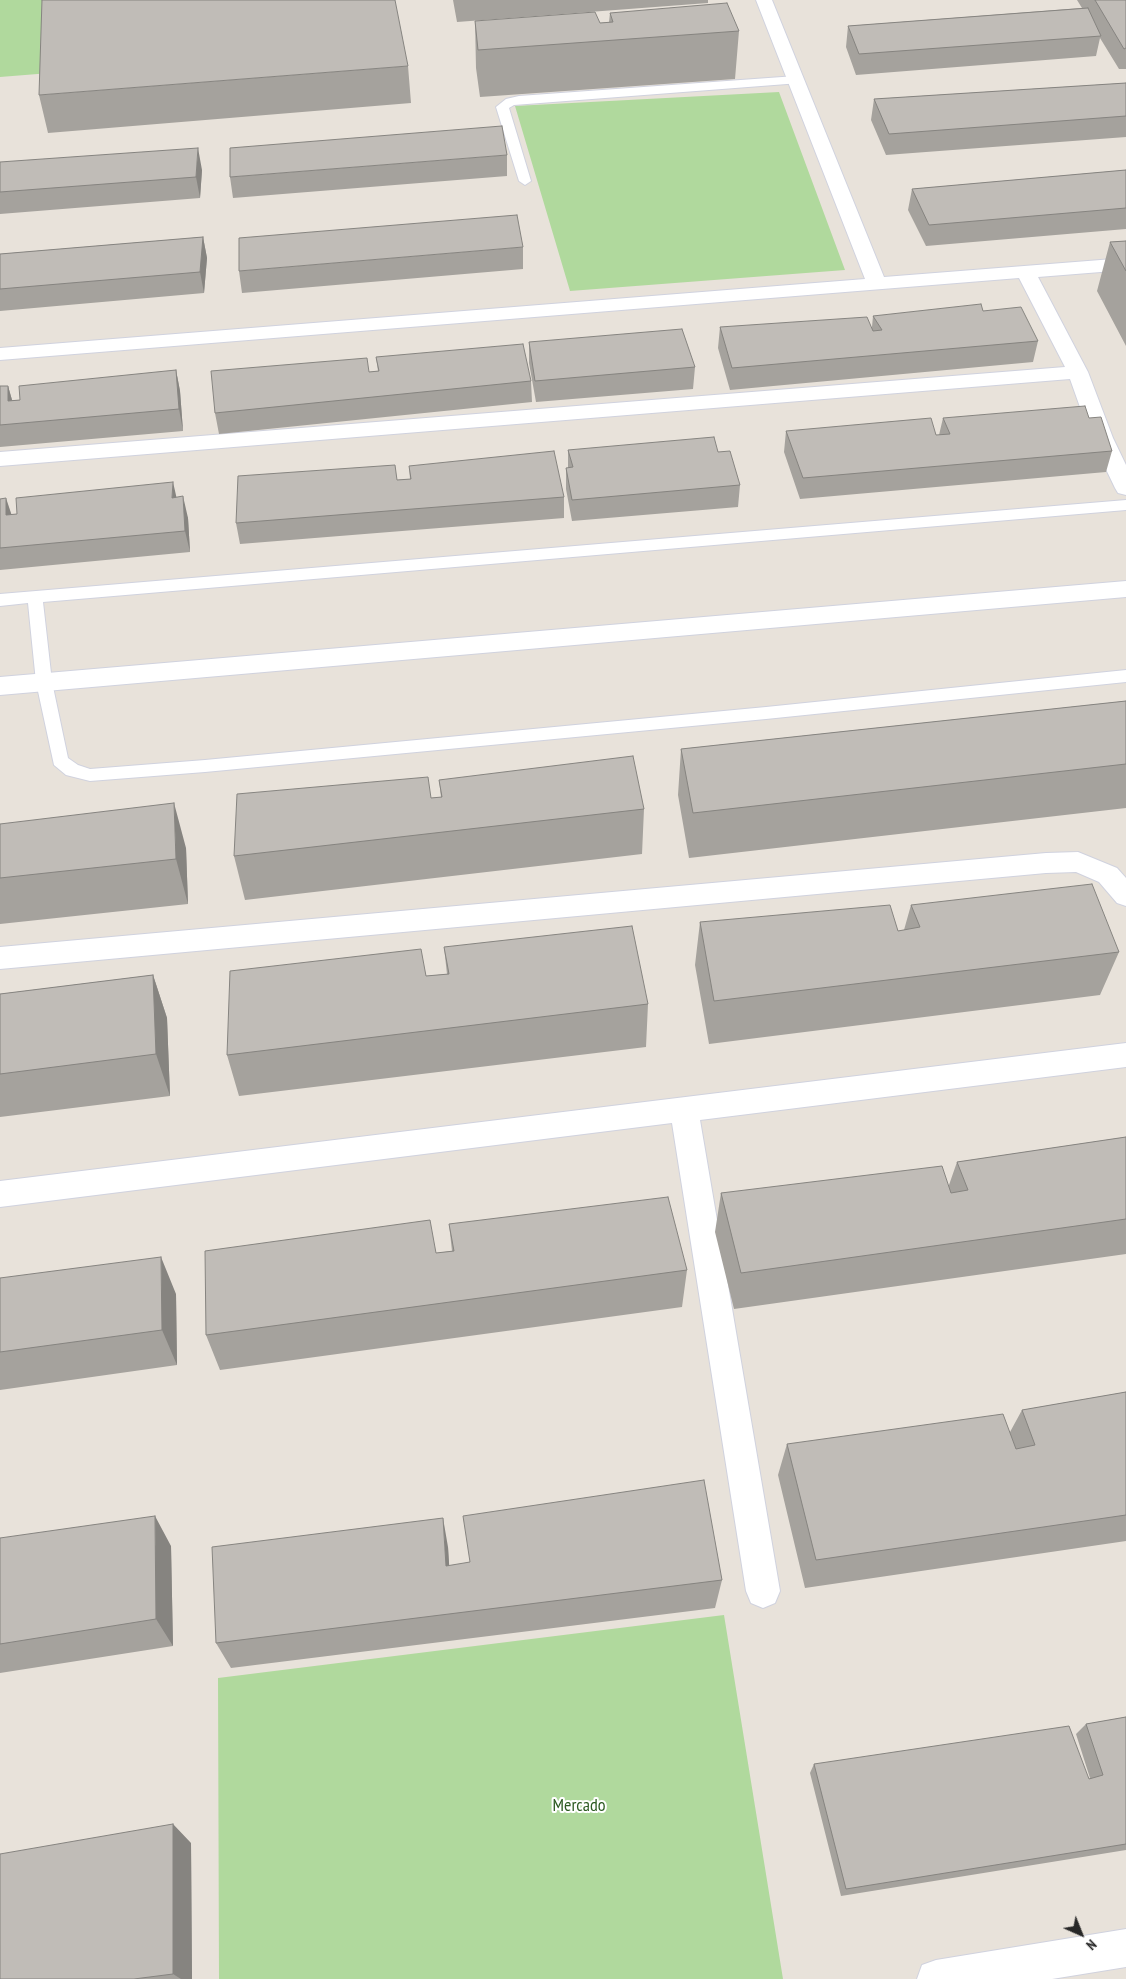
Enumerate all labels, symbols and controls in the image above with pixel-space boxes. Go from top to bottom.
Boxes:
park label: Mercado [552,1795,606,1817]
north arrow [1056,1909,1106,1959]
text: N [1082,1936,1100,1954]

